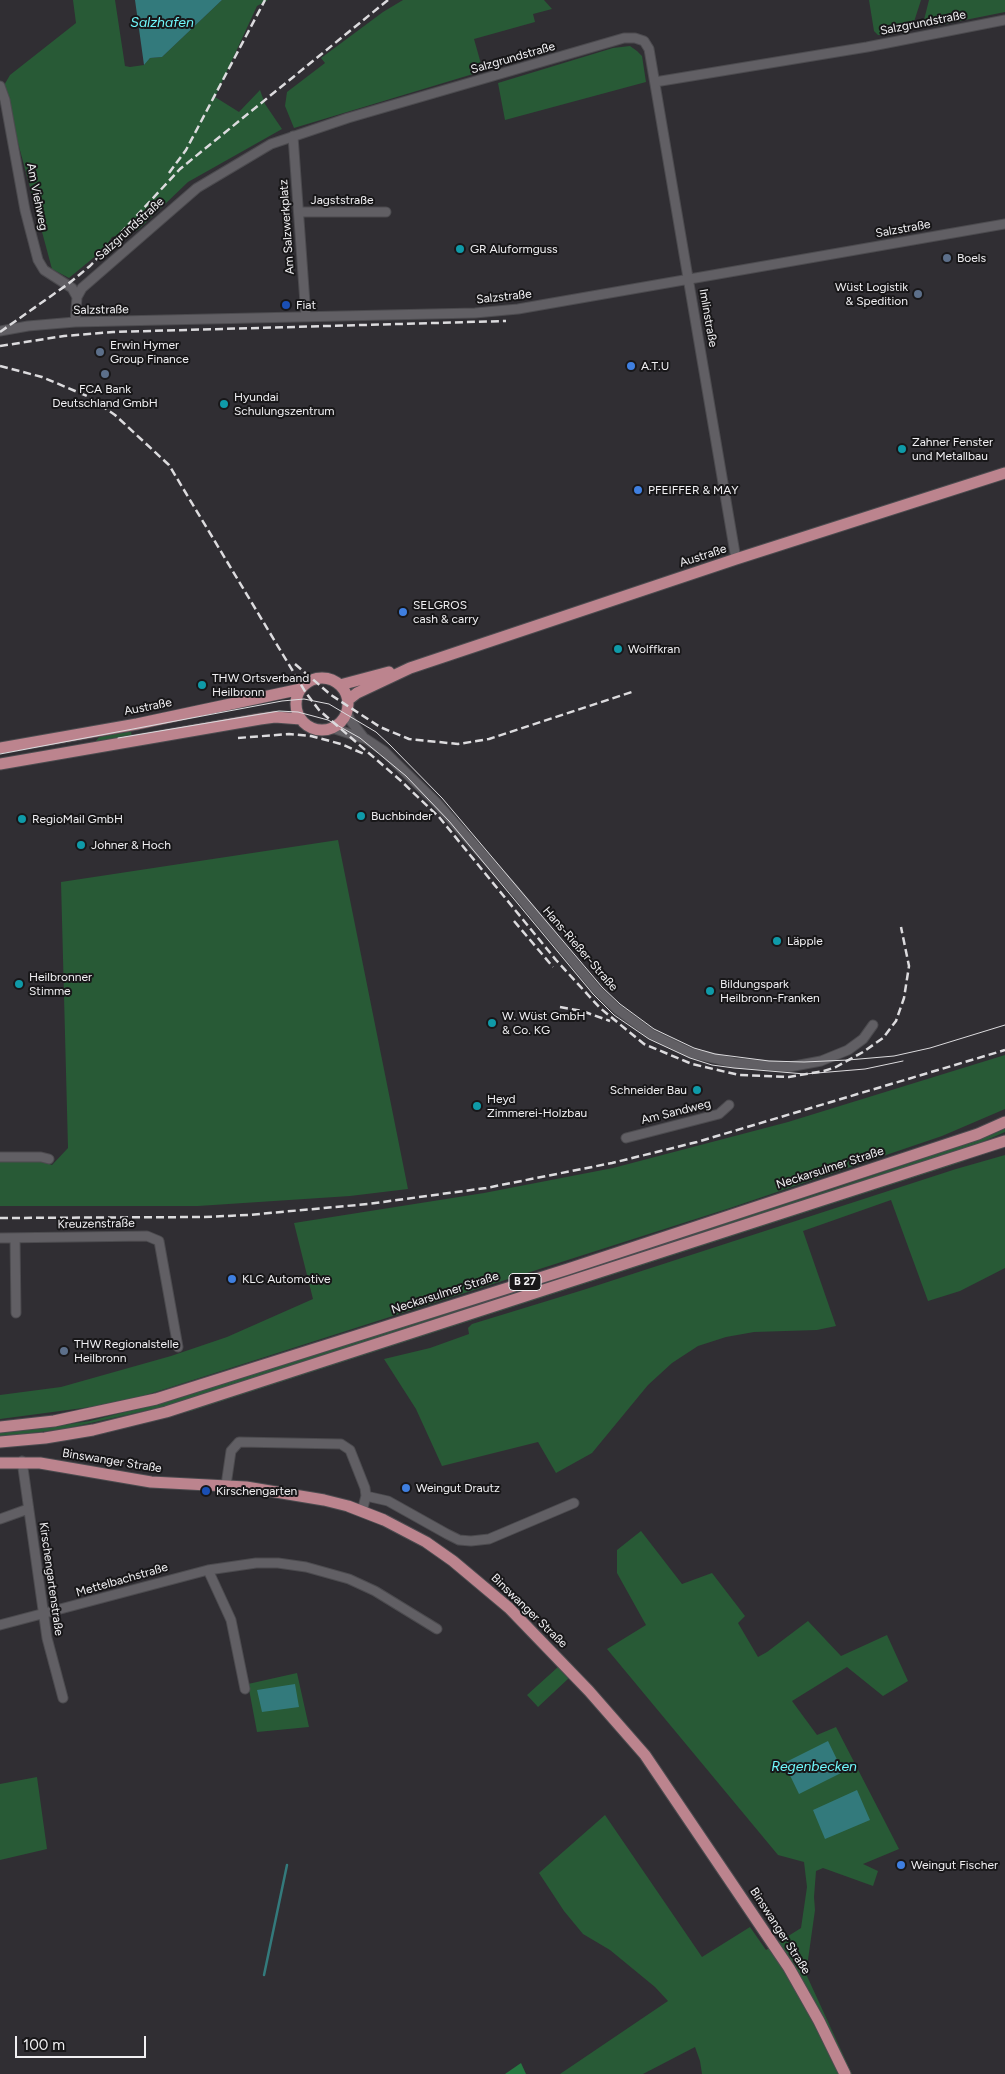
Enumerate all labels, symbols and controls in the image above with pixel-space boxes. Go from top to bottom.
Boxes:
street label: Salzgrundstraße [879,8,967,38]
water label: Salzhafen [130,15,194,31]
street label: Salzgrundstraße [469,39,557,77]
street label: Am Viehweg [23,162,51,232]
street label: Am Salzwerkplatz [276,179,298,275]
street label: Jagststraße [310,193,374,207]
street label: Salzgrundstraße [93,194,167,264]
street label: Salzstraße [874,217,932,241]
place label: GR Aluformguss [470,242,558,256]
marker: GR Aluformguss [454,243,466,255]
place label: Boels [957,251,986,265]
marker: Boels [941,252,953,264]
place label: Wüst Logistik & Spedition [835,280,908,308]
street label: Salzstraße [476,287,532,307]
street label: Imlinstraße [696,288,720,348]
marker: Wüst Logistik & Spedition [912,288,924,300]
place label: Fiat [296,298,316,312]
marker: Fiat [280,299,292,311]
street label: Salzstraße [73,302,129,318]
place label: Erwin Hymer Group Finance [110,338,189,366]
marker: Erwin Hymer Group Finance [94,346,106,358]
place label: A.T.U [641,359,669,373]
marker: A.T.U [625,360,637,372]
marker: FCA Bank Deutschland GmbH [99,368,111,380]
place label: FCA Bank Deutschland GmbH [52,382,158,410]
place label: Hyundai Schulungszentrum [234,390,335,418]
marker: Hyundai Schulungszentrum [218,398,230,410]
place label: Zahner Fenster und Metallbau [912,435,993,463]
marker: Zahner Fenster und Metallbau [896,443,908,455]
place label: PFEIFFER & MAY [648,483,739,497]
marker: PFEIFFER & MAY [632,484,644,496]
street label: Austraße [678,542,728,570]
place label: SELGROS cash & carry [413,598,479,626]
marker: SELGROS cash & carry [397,606,409,618]
place label: Wolffkran [628,642,680,656]
marker: Wolffkran [612,643,624,655]
place label: THW Ortsverband Heilbronn [212,671,309,699]
marker: THW Ortsverband Heilbronn [196,679,208,691]
street label: Austraße [123,695,173,719]
place label: Buchbinder [371,809,432,823]
marker: Buchbinder [355,810,367,822]
place label: RegioMail GmbH [32,812,123,826]
marker: RegioMail GmbH [16,813,28,825]
place label: Johner & Hoch [91,838,171,852]
marker: Johner & Hoch [75,839,87,851]
street label: Hans-Rießer-Straße [539,904,621,994]
place label: Läpple [787,934,823,948]
marker: Läpple [771,935,783,947]
place label: Heilbronner Stimme [29,970,92,998]
place label: Bildungspark Heilbronn-Franken [720,977,820,1005]
marker: Heilbronner Stimme [13,978,25,990]
marker: Bildungspark Heilbronn-Franken [704,985,716,997]
place label: W. Wüst GmbH & Co. KG [502,1009,586,1037]
marker: W. Wüst GmbH & Co. KG [486,1017,498,1029]
place label: Schneider Bau [610,1083,687,1097]
marker: Schneider Bau [691,1084,703,1096]
place label: Heyd Zimmerei-Holzbau [487,1092,587,1120]
street label: Am Sandweg [640,1096,712,1128]
marker: Heyd Zimmerei-Holzbau [471,1100,483,1112]
street label: Neckarsulmer Straße [774,1144,886,1192]
street label: Kreuzenstraße [57,1216,135,1232]
street label: Neckarsulmer Straße [389,1269,501,1317]
place label: KLC Automotive [242,1272,331,1286]
marker: KLC Automotive [226,1273,238,1285]
road number: B 27 [509,1274,541,1290]
place label: THW Regionalstelle Heilbronn [74,1337,179,1365]
marker: THW Regionalstelle Heilbronn [58,1345,70,1357]
street label: Binswanger Straße [61,1446,163,1476]
place label: Weingut Drautz [416,1481,500,1495]
marker: Weingut Drautz [400,1482,412,1494]
place label: Kirschengarten [216,1484,297,1498]
marker: Kirschengarten [200,1485,212,1497]
street label: Kirschengartenstraße [36,1521,66,1637]
street label: Mettelbachstraße [74,1560,170,1600]
street label: Binswanger Straße [488,1571,570,1651]
water label: Regenbecken [771,1759,857,1775]
place label: Weingut Fischer [911,1858,998,1872]
marker: Weingut Fischer [895,1859,907,1871]
street label: Binswanger Straße [747,1885,813,1977]
scale bar [18,2026,149,2058]
text: 100 m [23,2036,65,2054]

